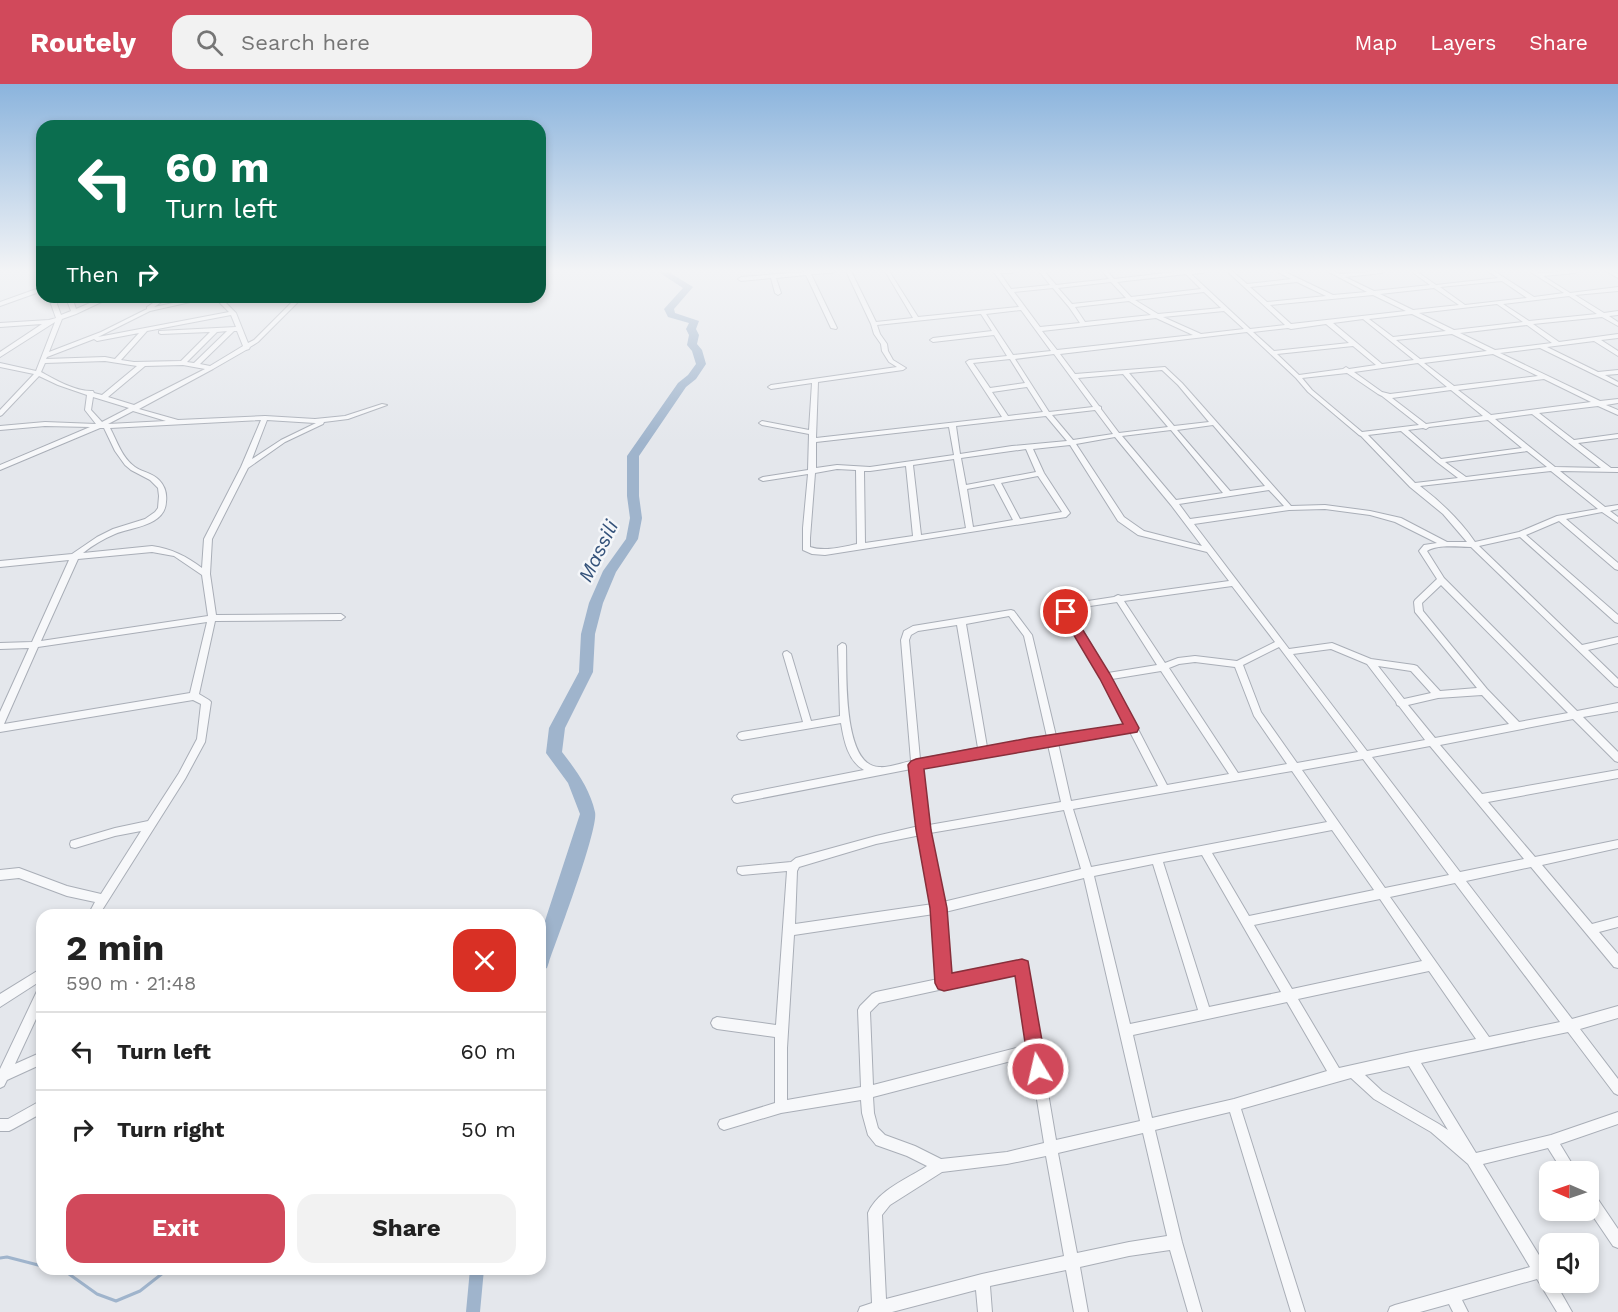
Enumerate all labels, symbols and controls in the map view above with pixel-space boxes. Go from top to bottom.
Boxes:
search box [172,15,592,69]
text: Routely [30,26,136,59]
icon: search [193,26,226,59]
text: Search here [241,30,370,55]
text: Map [1354,30,1397,55]
text: Layers [1430,30,1496,55]
text: Share [1529,30,1588,55]
text: 60 m [165,143,269,192]
icon: left [66,144,144,222]
text: Turn left [165,193,277,225]
icon: right [131,258,164,291]
text: Then [66,262,119,287]
water label: Massili [573,515,624,586]
pin [1040,586,1091,637]
icon: arrive [1049,595,1082,628]
text: 2 min [66,927,164,969]
button: close [453,929,516,992]
text: 590 m · 21:48 [66,971,196,995]
icon: left [66,1035,99,1068]
position arrow [1006,1037,1070,1101]
text: Turn left [117,1039,211,1064]
text: 60 m [460,1039,516,1064]
icon: right [66,1113,99,1146]
text: Turn right [117,1117,224,1142]
text: 50 m [461,1117,516,1142]
north arrow [1539,1161,1599,1221]
map controls [1539,1161,1599,1293]
button: Exit [66,1194,285,1263]
button: Share [297,1194,516,1263]
button: sound [1539,1233,1599,1293]

